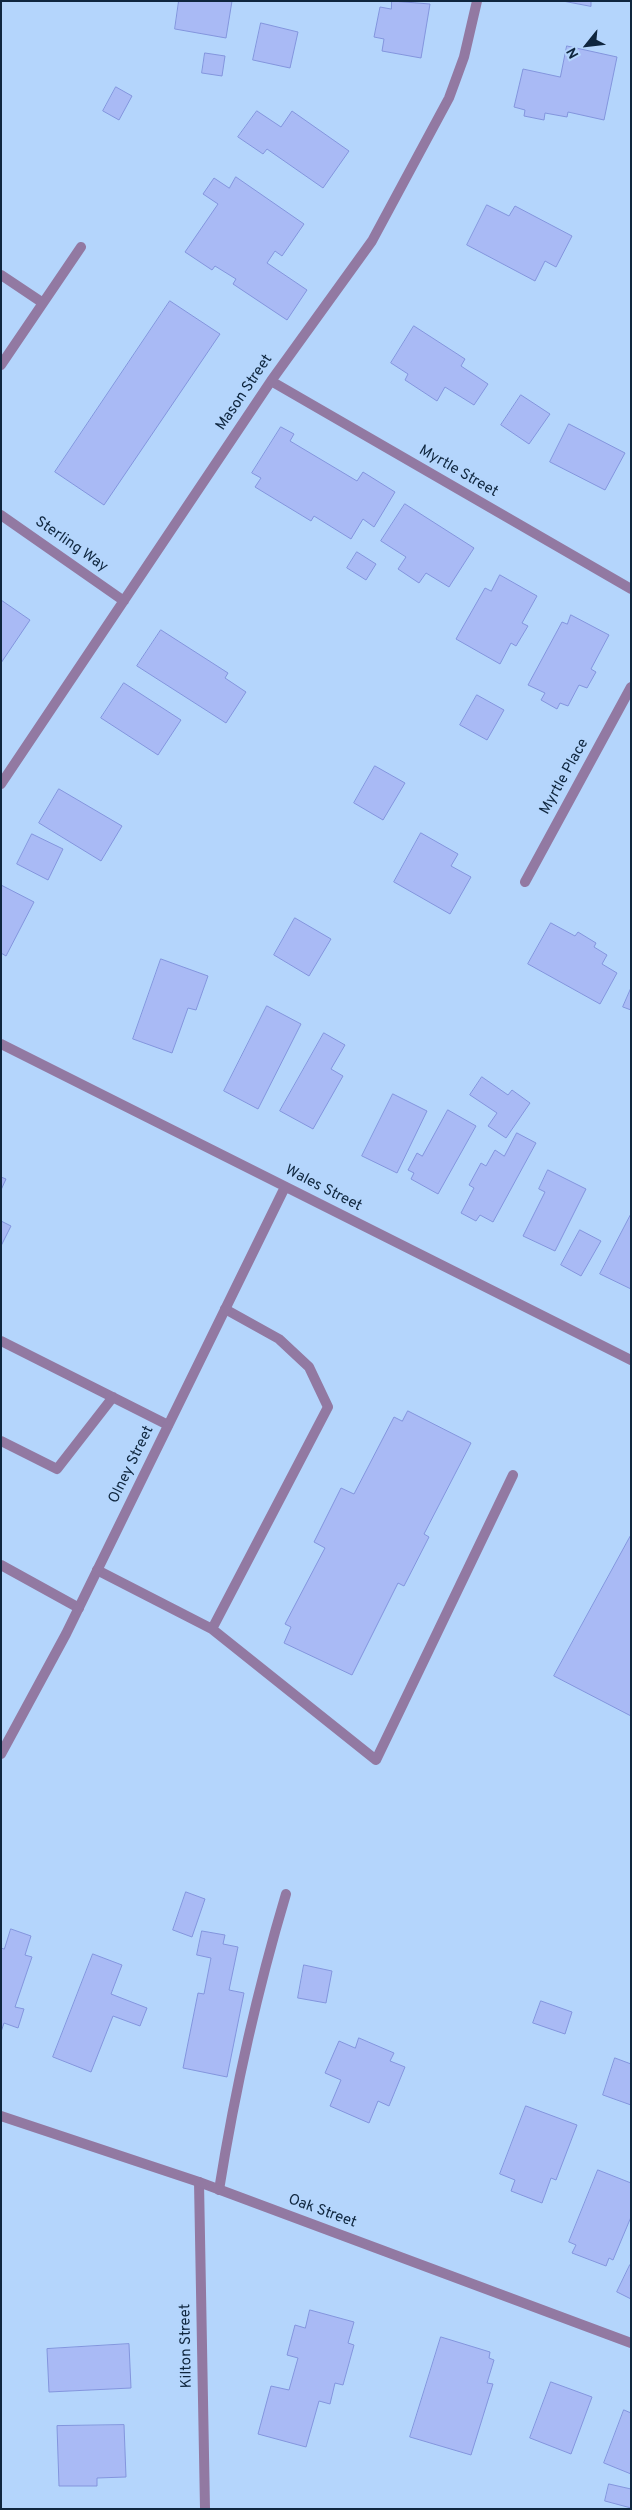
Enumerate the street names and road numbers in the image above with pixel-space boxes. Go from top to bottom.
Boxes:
street label: Mason Street [213,352,277,434]
street label: Myrtle Street [415,442,501,502]
street label: Sterling Way [31,513,111,577]
street label: Myrtle Place [537,736,593,818]
street label: Wales Street [282,1162,364,1216]
street label: Olney Street [105,1423,159,1507]
street label: Oak Street [285,2191,359,2233]
street label: Kilton Street [177,2303,197,2389]

